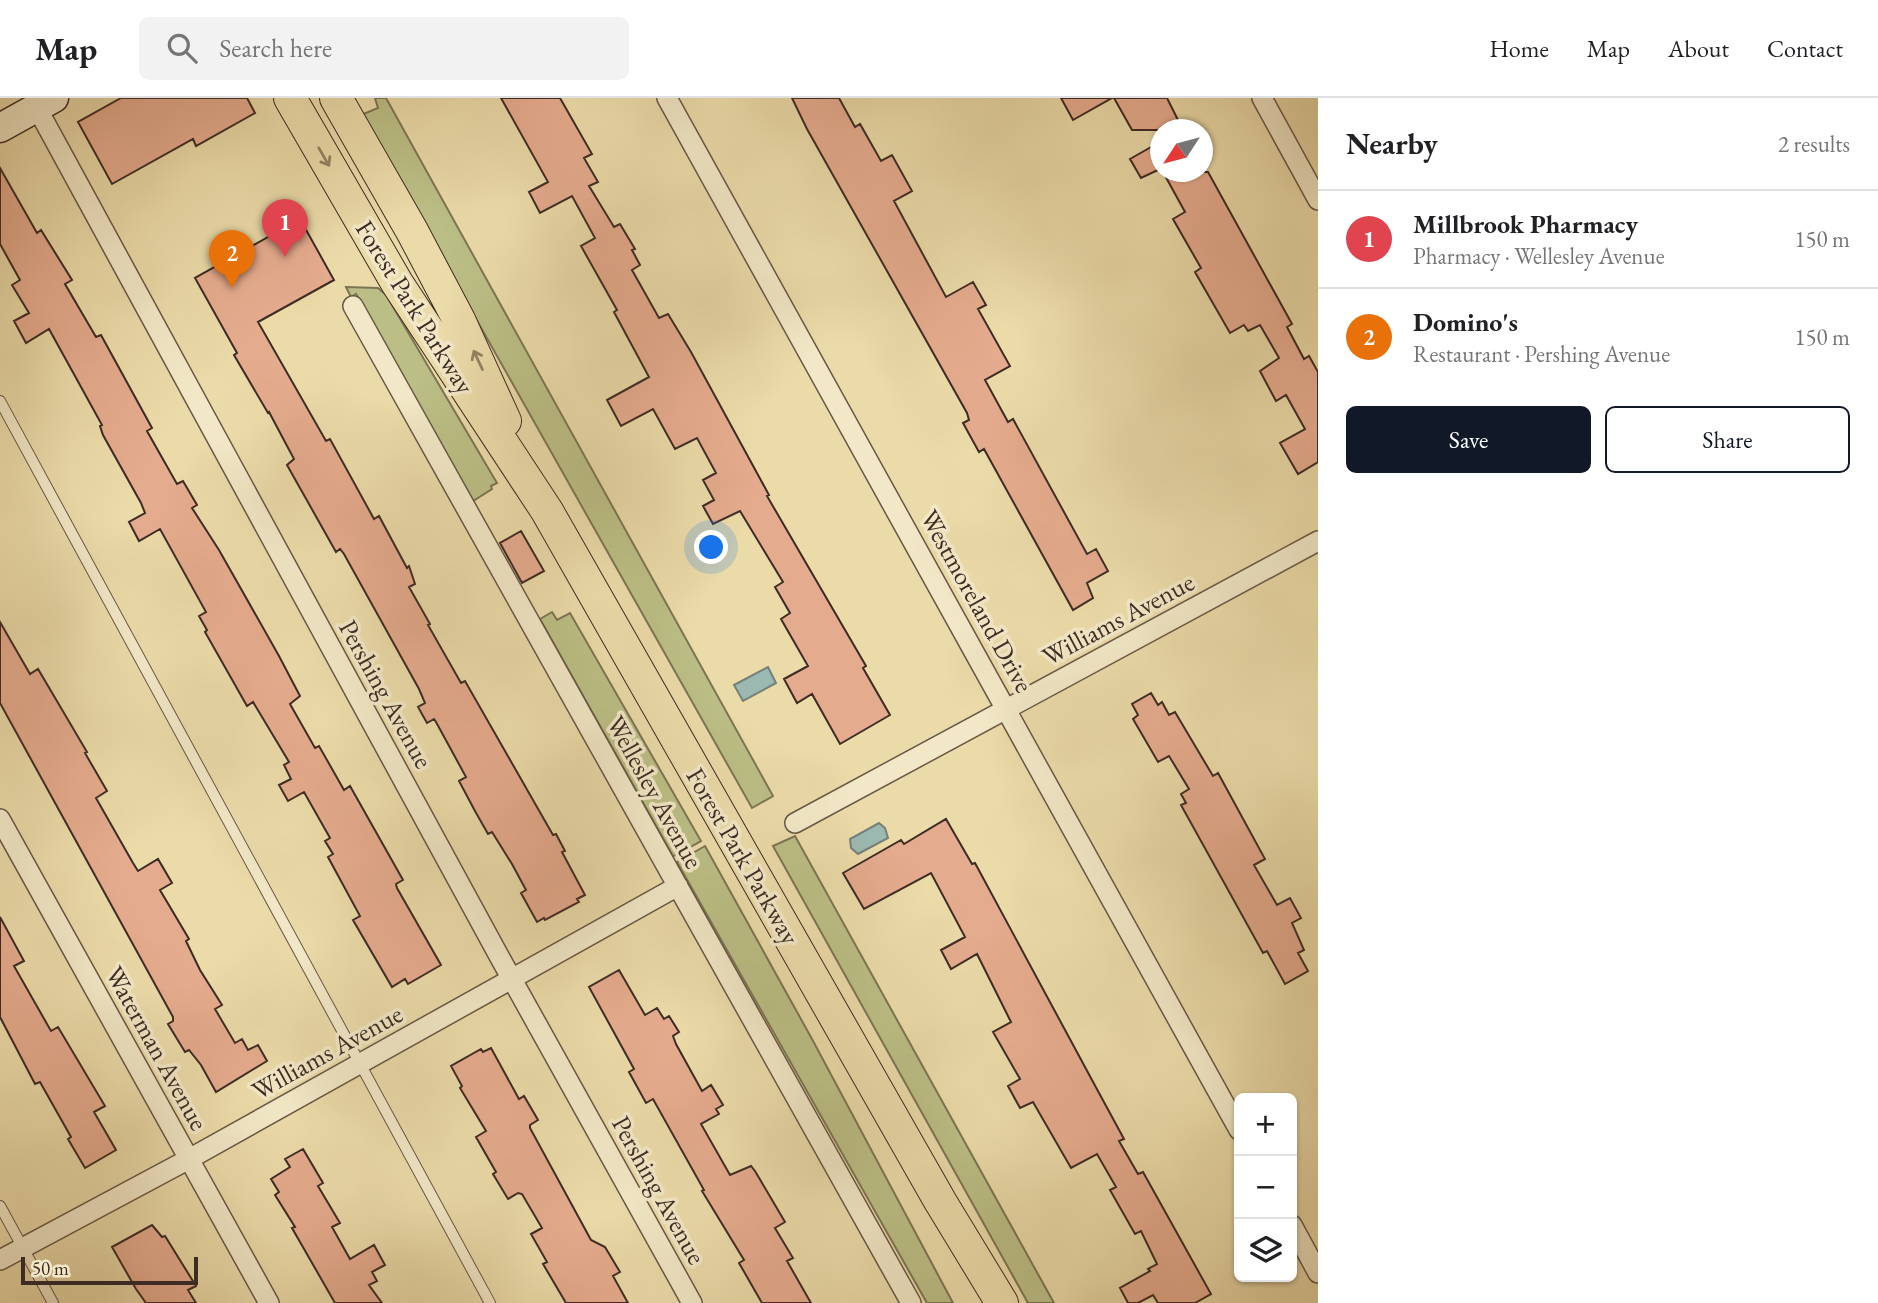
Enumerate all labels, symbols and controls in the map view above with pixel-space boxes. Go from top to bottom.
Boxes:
search box [139,17,629,80]
text: Map [35,27,97,70]
icon: search [163,29,201,67]
text: Search here [219,31,332,65]
text: Home [1489,33,1549,64]
text: Map [1587,33,1630,64]
text: About [1668,33,1729,64]
text: Contact [1767,33,1843,64]
north arrow [1150,119,1213,182]
text: Nearby [1346,124,1438,163]
text: 2 results [1778,129,1850,159]
one-way arrow [318,147,332,167]
pin: 1 [262,199,308,257]
text: Millbrook Pharmacy [1413,207,1638,241]
street label: Forest Park Parkway [348,214,482,401]
text: 1 [1363,224,1375,254]
text: 150 m [1794,224,1850,254]
pin: 2 [209,230,255,288]
text: Pharmacy · Wellesley Avenue [1413,241,1665,271]
text: Domino's [1413,305,1518,339]
text: 2 [1363,322,1375,352]
text: 150 m [1794,322,1850,352]
text: Restaurant · Pershing Avenue [1413,339,1670,369]
one-way arrow [470,350,484,371]
button: Save [1346,406,1591,473]
button: Share [1605,406,1850,473]
street label: Westmoreland Drive [913,504,1041,698]
your location [694,530,728,564]
street label: Williams Avenue [1036,565,1200,673]
street label: Pershing Avenue [331,614,441,774]
street label: Wellesley Avenue [599,709,711,875]
street label: Forest Park Parkway [679,761,808,951]
street label: Waterman Avenue [98,960,216,1136]
street label: Williams Avenue [246,997,408,1107]
map controls [1234,1093,1297,1282]
button: + [1234,1093,1297,1156]
street label: Pershing Avenue [604,1110,714,1270]
button: − [1234,1156,1297,1219]
button: layers [1234,1219,1297,1282]
scale bar [21,1254,198,1286]
text: 50 m [32,1256,69,1281]

